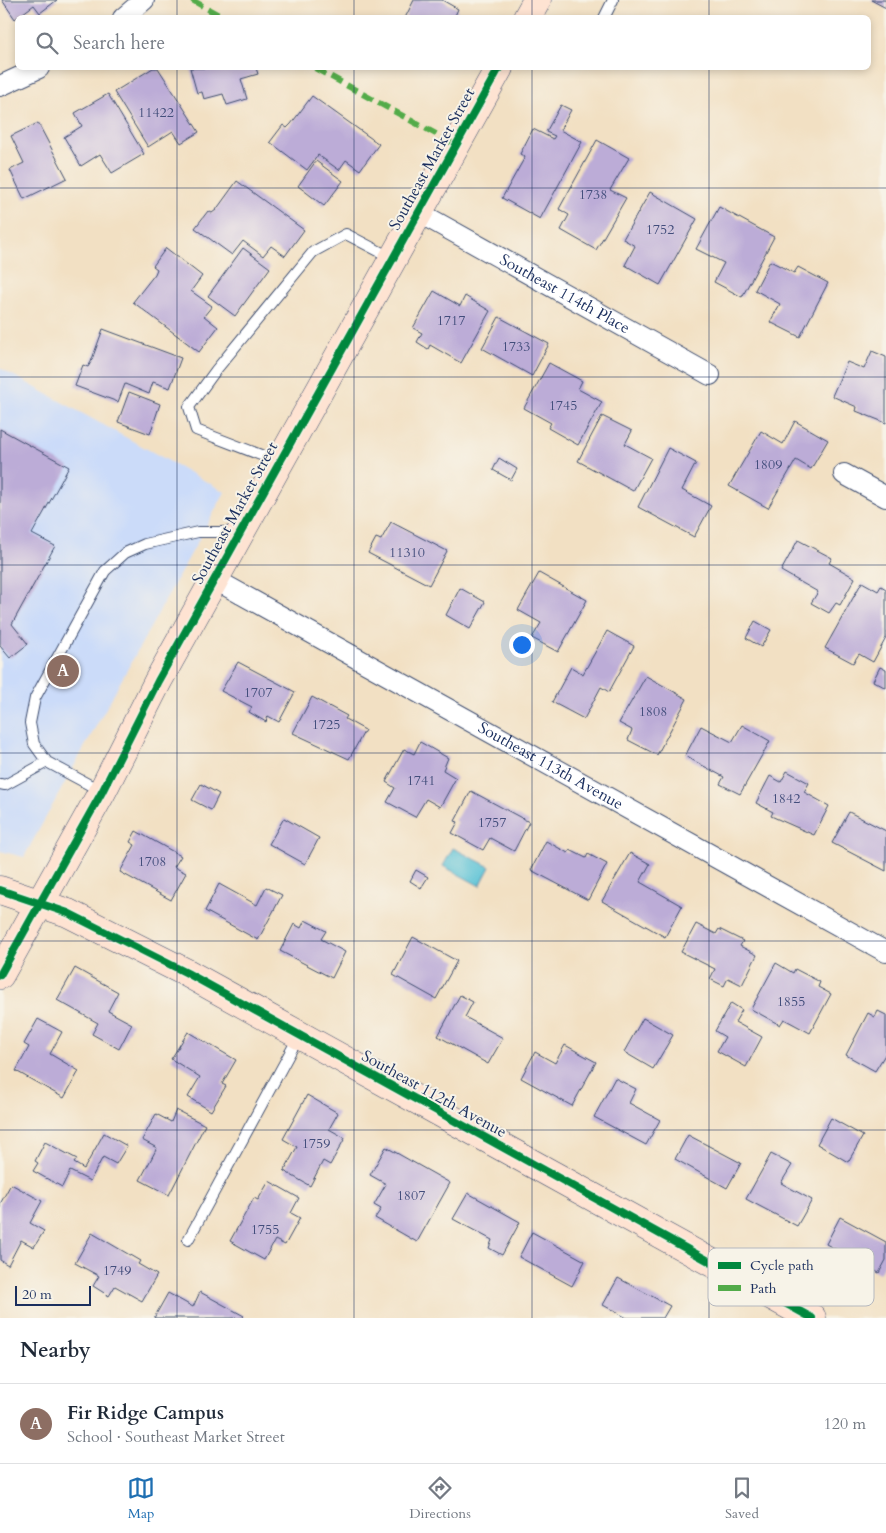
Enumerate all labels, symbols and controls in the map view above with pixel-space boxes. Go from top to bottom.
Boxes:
search box [15,15,871,70]
icon: search [33,29,61,57]
text: Search here [73,30,165,56]
street label: Southeast Market Street [384,84,480,234]
house number: 11422 [138,103,174,122]
house number: 1738 [579,185,607,204]
house number: 1752 [646,220,674,239]
street label: Southeast 114th Place [496,249,634,339]
house number: 1717 [437,311,465,330]
house number: 1733 [502,337,530,356]
house number: 1745 [549,396,577,415]
street label: Southeast Market Street [187,438,283,588]
house number: 1809 [754,455,782,474]
house number: 11310 [389,543,425,562]
your location [509,632,535,658]
pin: A [47,652,79,690]
house number: 1707 [244,683,272,702]
house number: 1808 [639,702,667,721]
house number: 1725 [312,715,340,734]
street label: Southeast 113th Avenue [474,717,627,815]
house number: 1741 [407,771,435,790]
house number: 1842 [772,789,800,808]
house number: 1757 [478,813,506,832]
house number: 1708 [138,852,166,871]
house number: 1855 [777,992,805,1011]
street label: Southeast 112th Avenue [357,1045,511,1143]
house number: 1759 [302,1134,330,1153]
house number: 1807 [397,1186,425,1205]
house number: 1755 [251,1220,279,1239]
legend [708,1248,874,1306]
text: Cycle path [750,1256,814,1275]
house number: 1749 [103,1261,131,1280]
text: Path [750,1279,777,1298]
scale bar [15,1283,91,1306]
text: 20 m [22,1285,52,1304]
text: Nearby [20,1336,91,1365]
text: Fir Ridge Campus [67,1400,224,1426]
text: A [30,1413,42,1435]
text: 120 m [824,1413,866,1435]
text: School · Southeast Market Street [67,1426,285,1448]
tab: Map [127,1474,155,1523]
tab: Directions [409,1474,471,1523]
tab: Saved [725,1474,759,1523]

